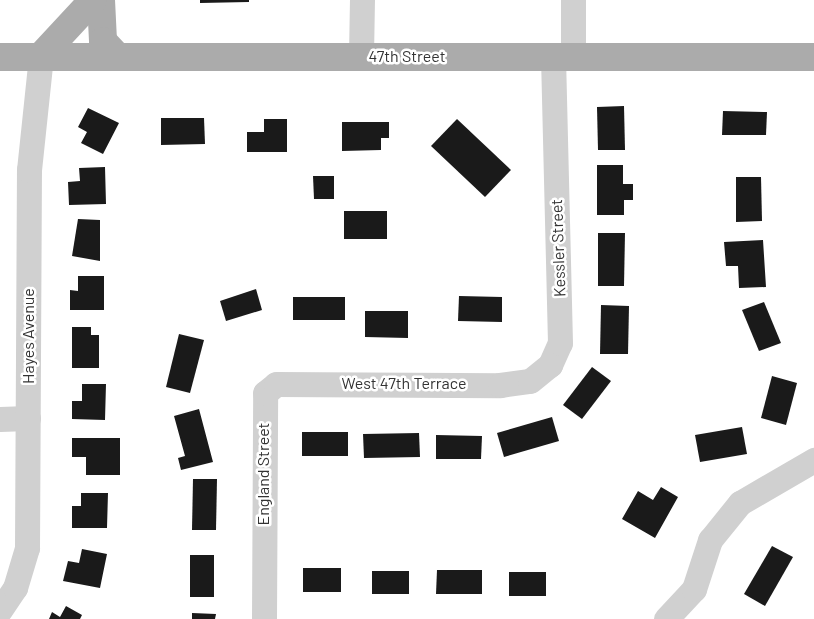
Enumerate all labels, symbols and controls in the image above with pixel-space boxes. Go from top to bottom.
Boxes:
street label: 47th Street [368,46,446,66]
street label: Kessler Street [547,199,569,297]
street label: Hayes Avenue [18,288,38,384]
street label: West 47th Terrace [341,373,467,393]
street label: England Street [253,423,273,525]

